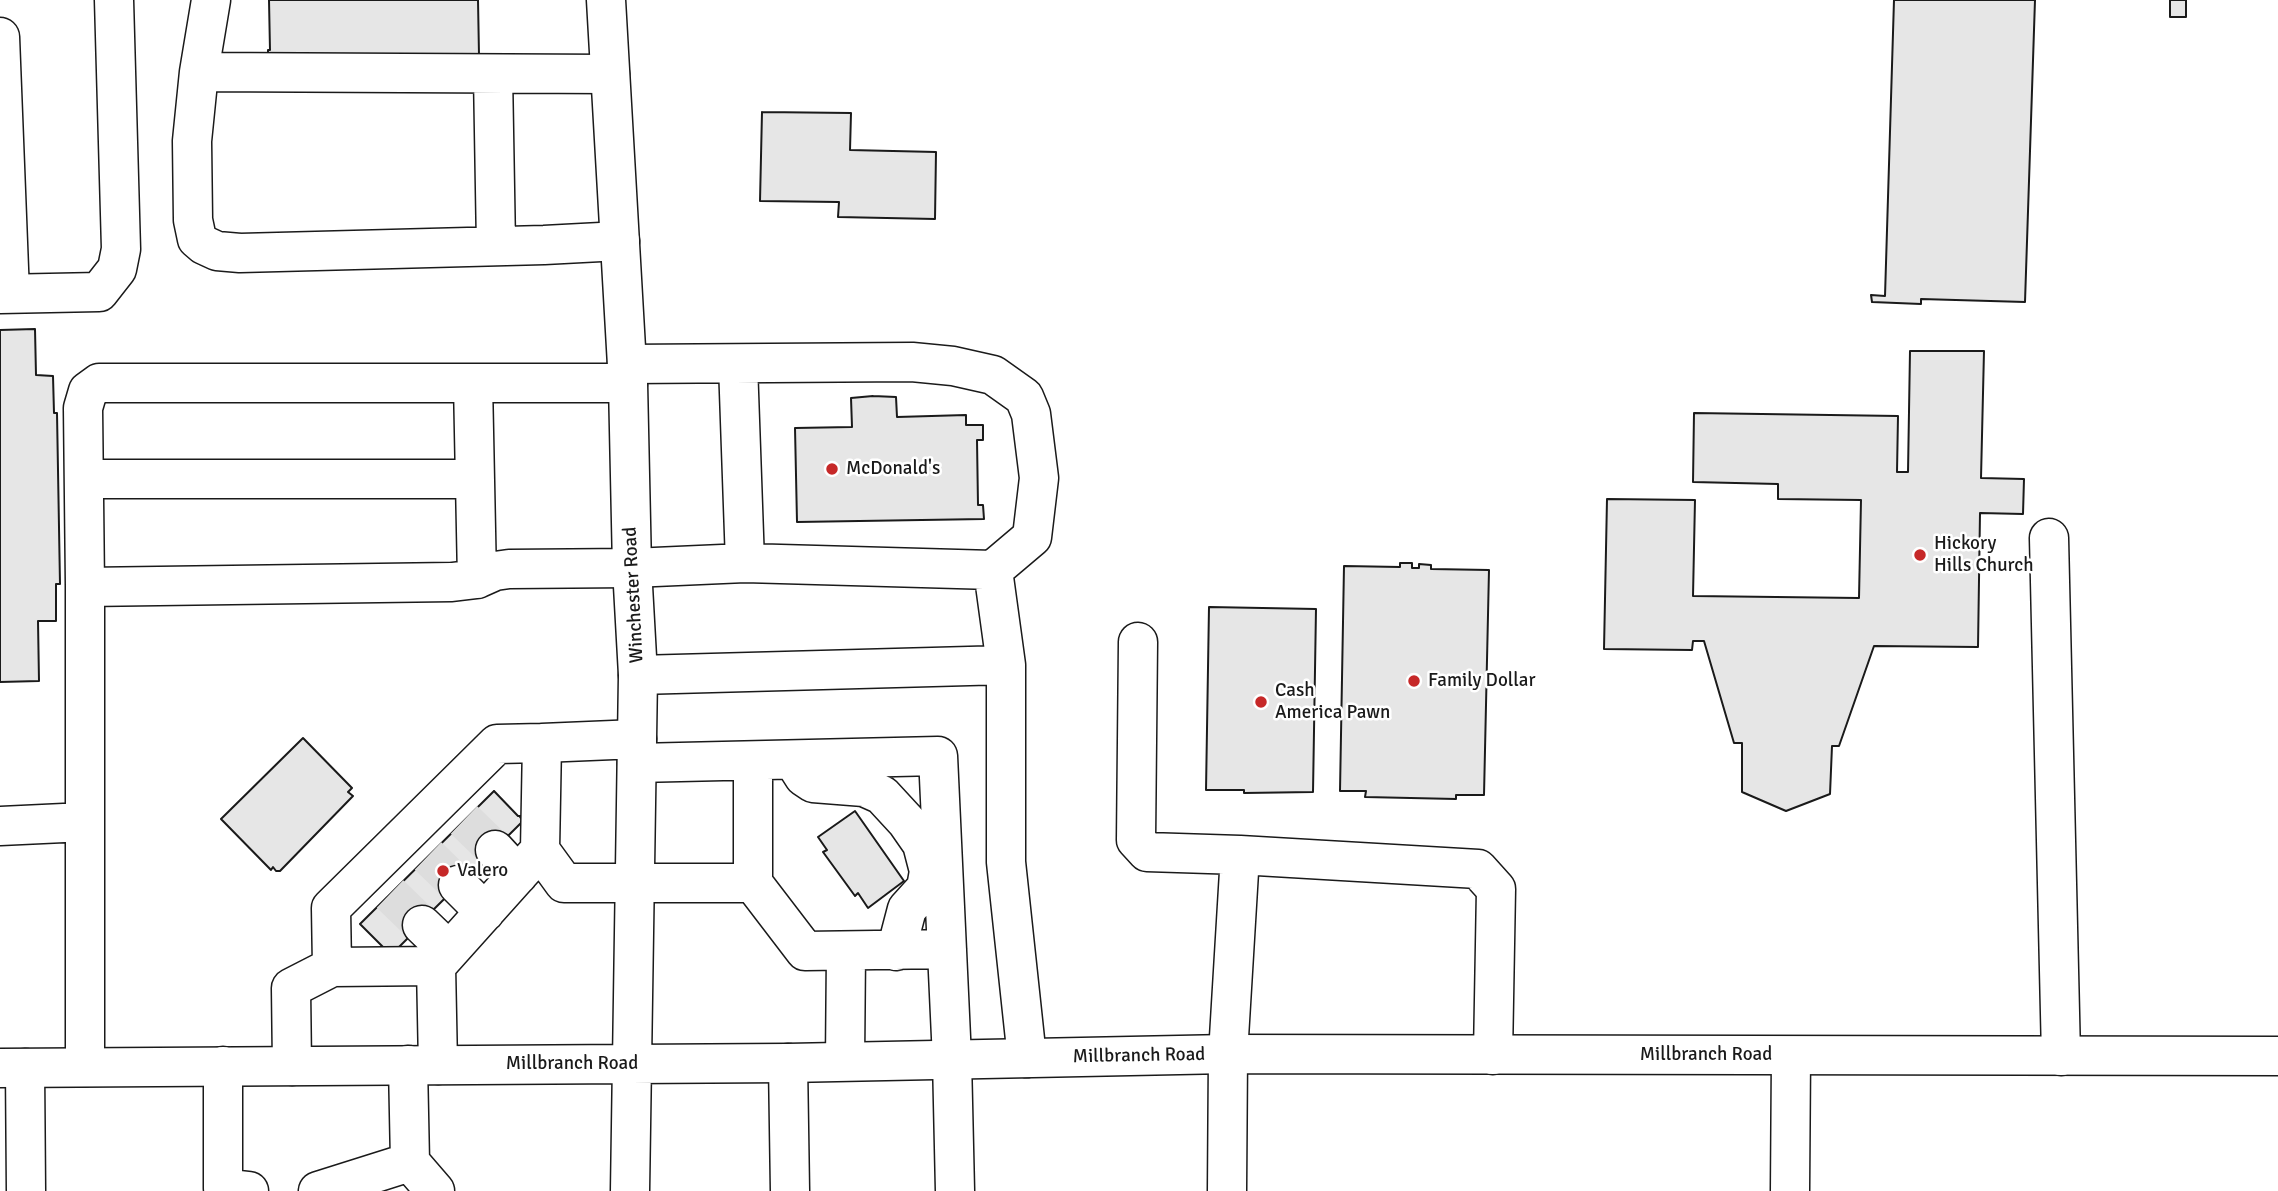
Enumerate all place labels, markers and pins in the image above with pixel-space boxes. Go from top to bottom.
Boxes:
place label: McDonald's [846,458,940,480]
marker: McDonald's [824,461,840,477]
place label: Hickory Hills Church [1934,533,2034,577]
marker: Hickory Hills Church [1912,547,1928,563]
place label: Family Dollar [1428,670,1535,692]
marker: Family Dollar [1406,673,1422,689]
place label: Cash America Pawn [1275,680,1390,724]
marker: Cash America Pawn [1253,694,1269,710]
place label: Valero [457,860,508,882]
marker: Valero [435,863,451,879]

